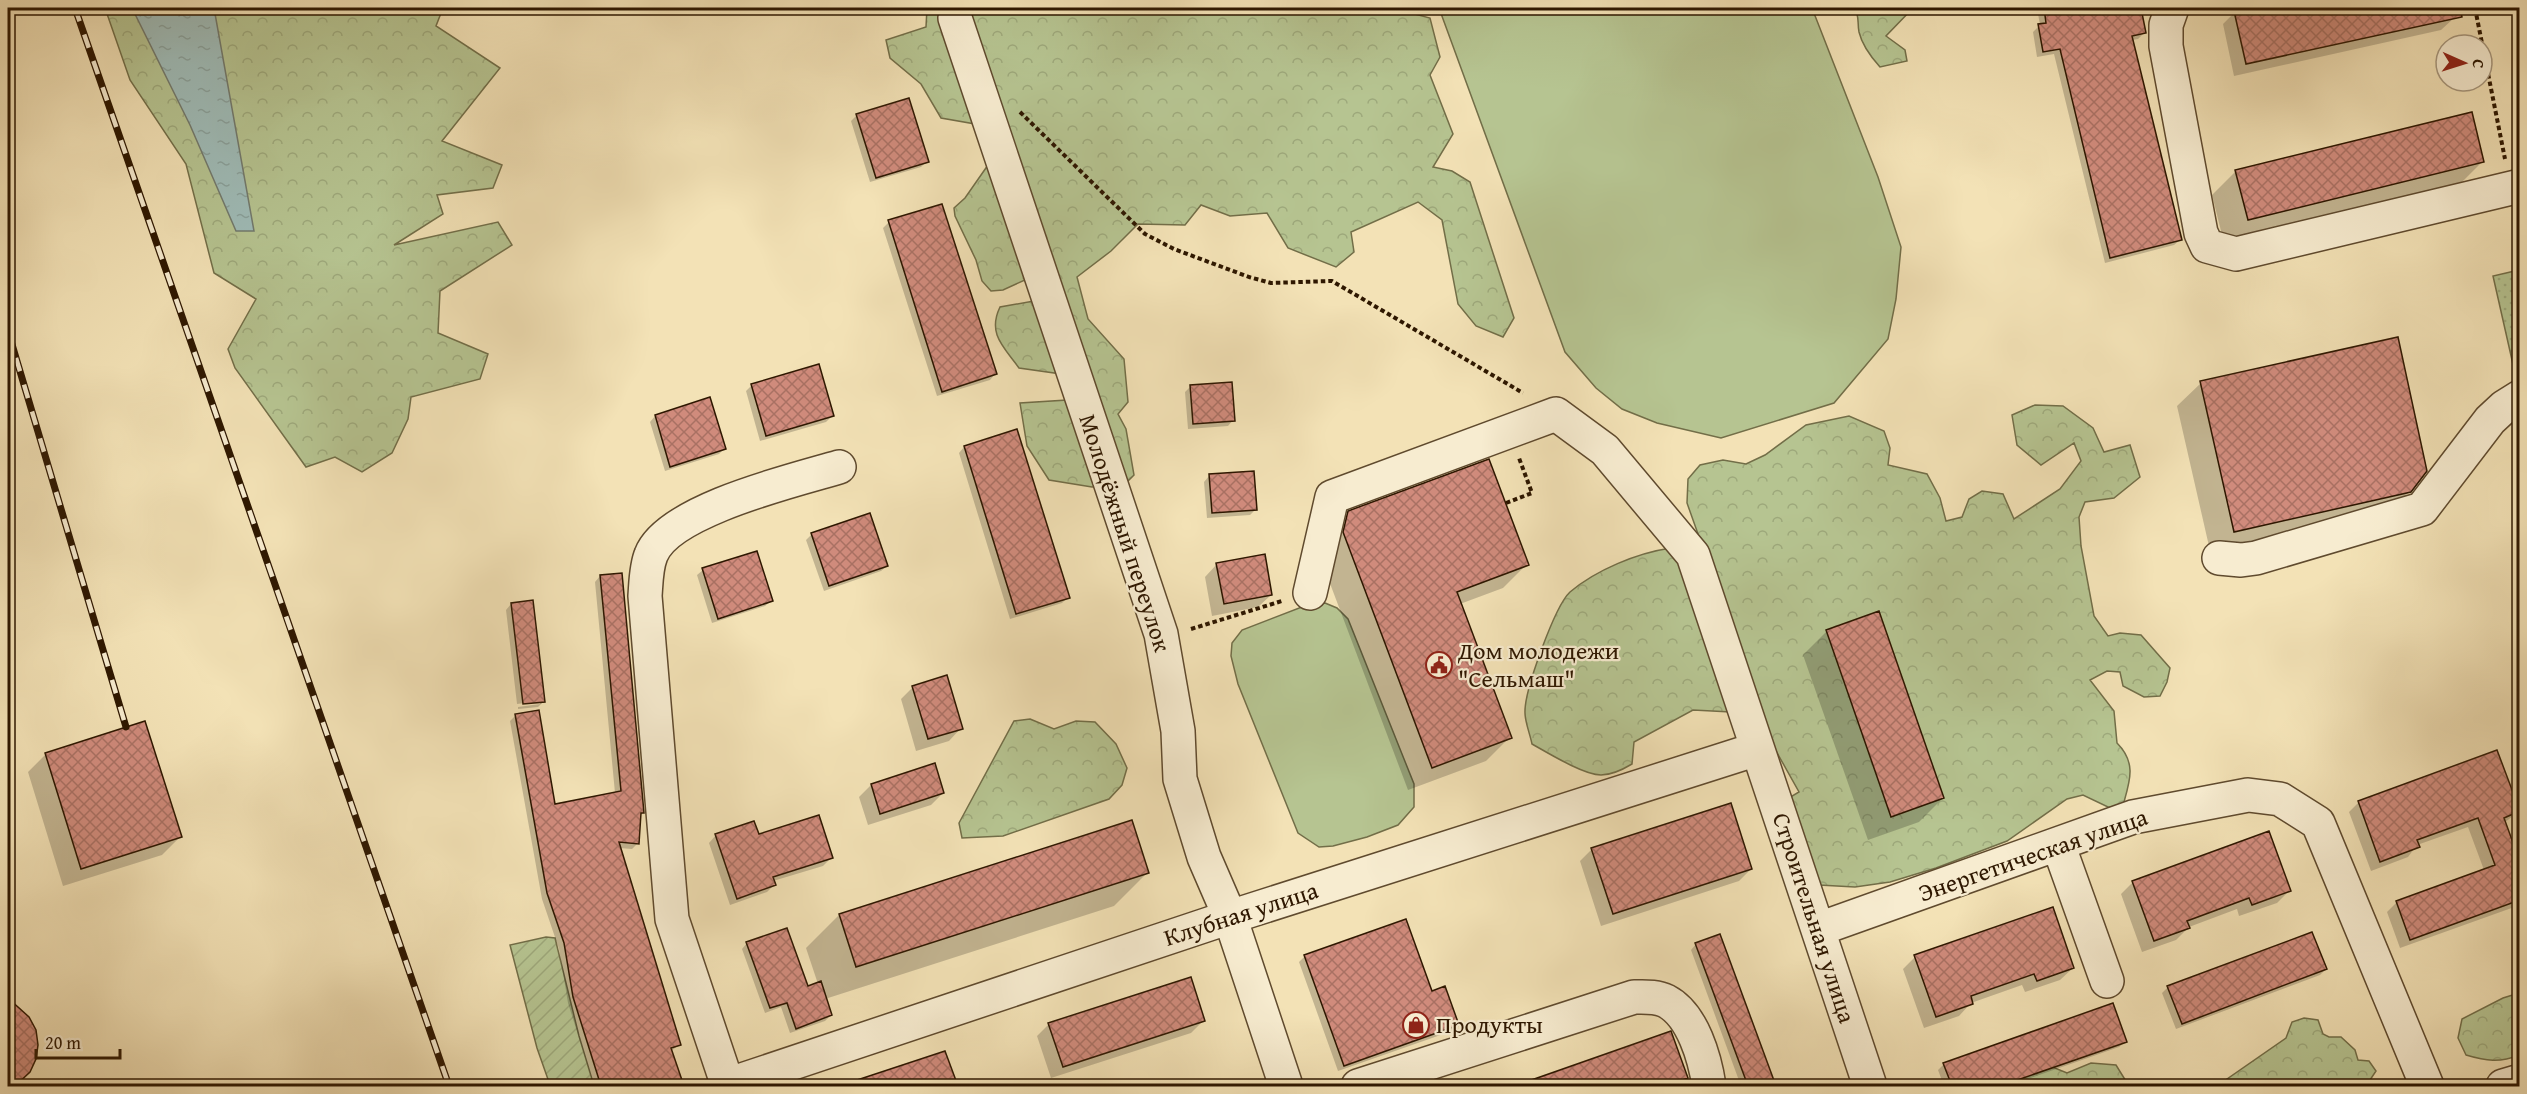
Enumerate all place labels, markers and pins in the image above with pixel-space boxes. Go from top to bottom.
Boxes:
place label: Дом молодежи "Сельмаш" [1457,633,1619,696]
public building icon: Дом молодежи "Сельмаш" [1424,650,1454,680]
place label: Продукты [1436,1007,1543,1042]
shop icon: Продукты [1401,1010,1431,1040]

